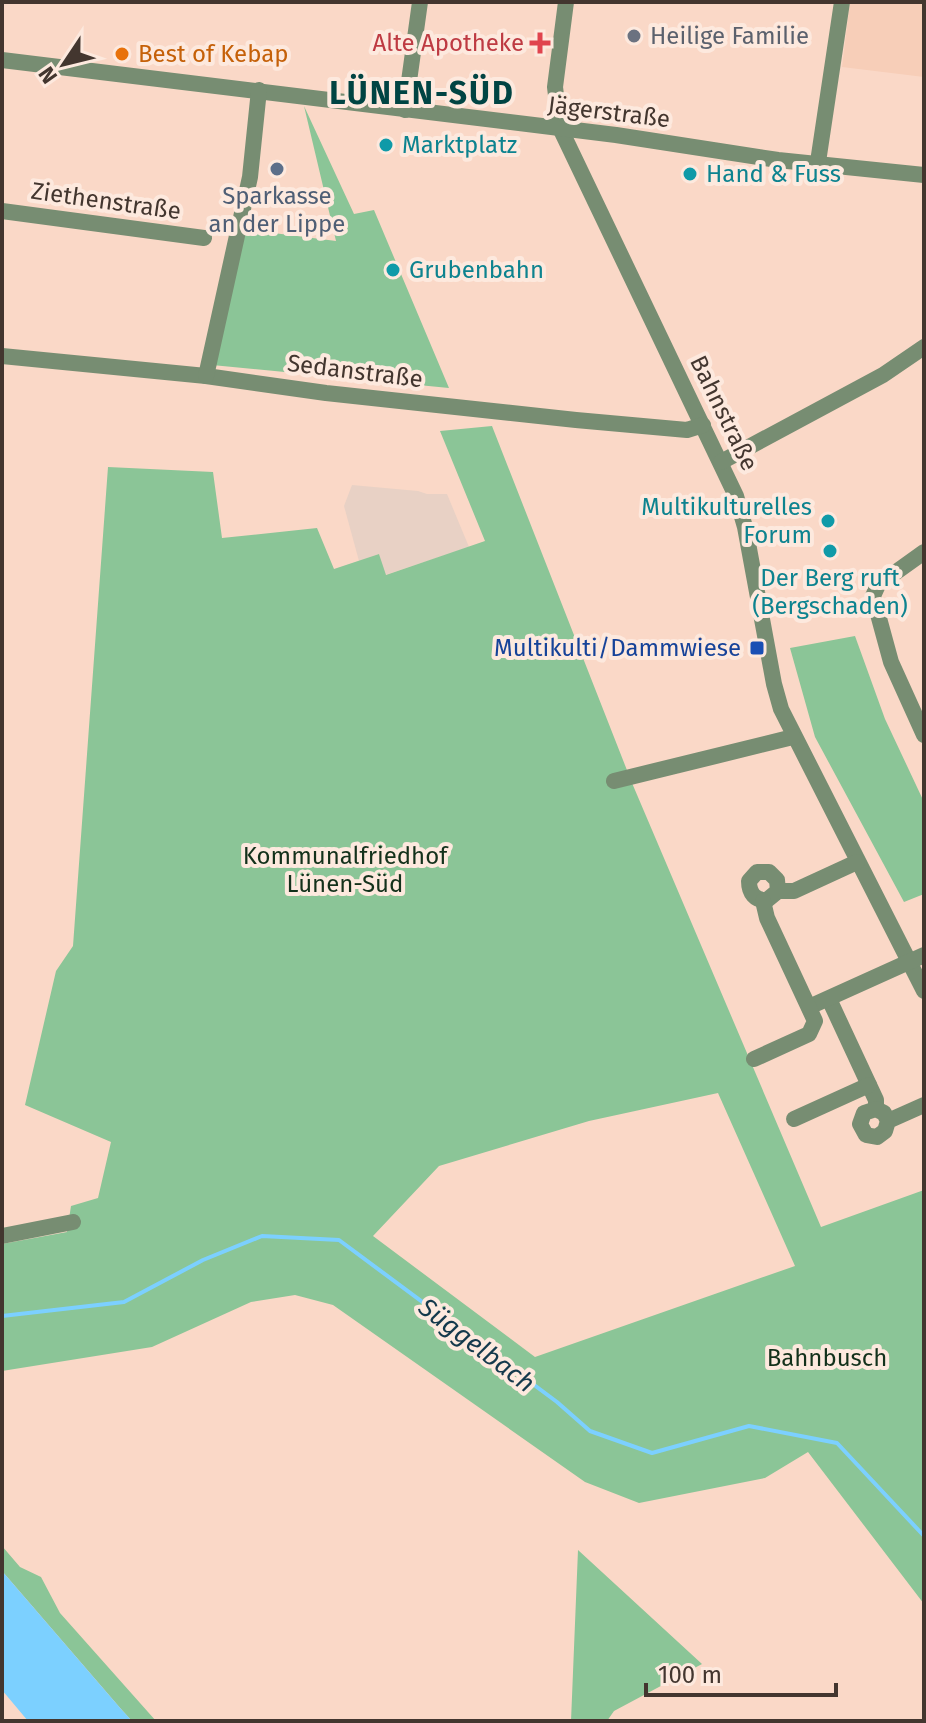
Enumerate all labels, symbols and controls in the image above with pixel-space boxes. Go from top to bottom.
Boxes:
place label: Heilige Familie [650,22,809,50]
north arrow [24,24,104,104]
marker: Heilige Familie [625,27,643,45]
place label: Alte Apotheke [372,29,524,57]
marker: Alte Apotheke [531,34,549,52]
place label: Best of Kebap [138,40,289,68]
marker: Best of Kebap [113,45,131,63]
text: N [33,61,63,89]
district label: LÜNEN-SÜD [329,73,515,112]
street label: Jägerstraße [546,91,672,133]
place label: Marktplatz [402,131,517,159]
marker: Marktplatz [377,136,395,154]
marker: Sparkasse an der Lippe [268,160,286,178]
place label: Hand & Fuss [706,160,841,188]
marker: Hand & Fuss [681,165,699,183]
street label: Ziethenstraße [29,177,183,225]
place label: Sparkasse an der Lippe [209,182,345,238]
place label: Grubenbahn [409,256,544,284]
marker: Grubenbahn [384,261,402,279]
street label: Sedanstraße [286,349,424,393]
street label: Bahnstraße [684,351,764,475]
place label: Multikulturelles Forum [641,493,812,549]
marker: Multikulturelles Forum [819,512,837,530]
marker: Der Berg ruft (Bergschaden) [821,542,839,560]
place label: Der Berg ruft (Bergschaden) [752,564,908,620]
place label: Multikulti/Dammwiese [494,634,741,662]
marker: Multikulti/Dammwiese [748,639,766,657]
park label: Kommunalfriedhof Lünen-Süd [243,842,449,898]
water label: Süggelbach [412,1291,541,1399]
park label: Bahnbusch [767,1344,887,1372]
scale bar [646,1647,836,1697]
text: 100 m [658,1661,722,1689]

